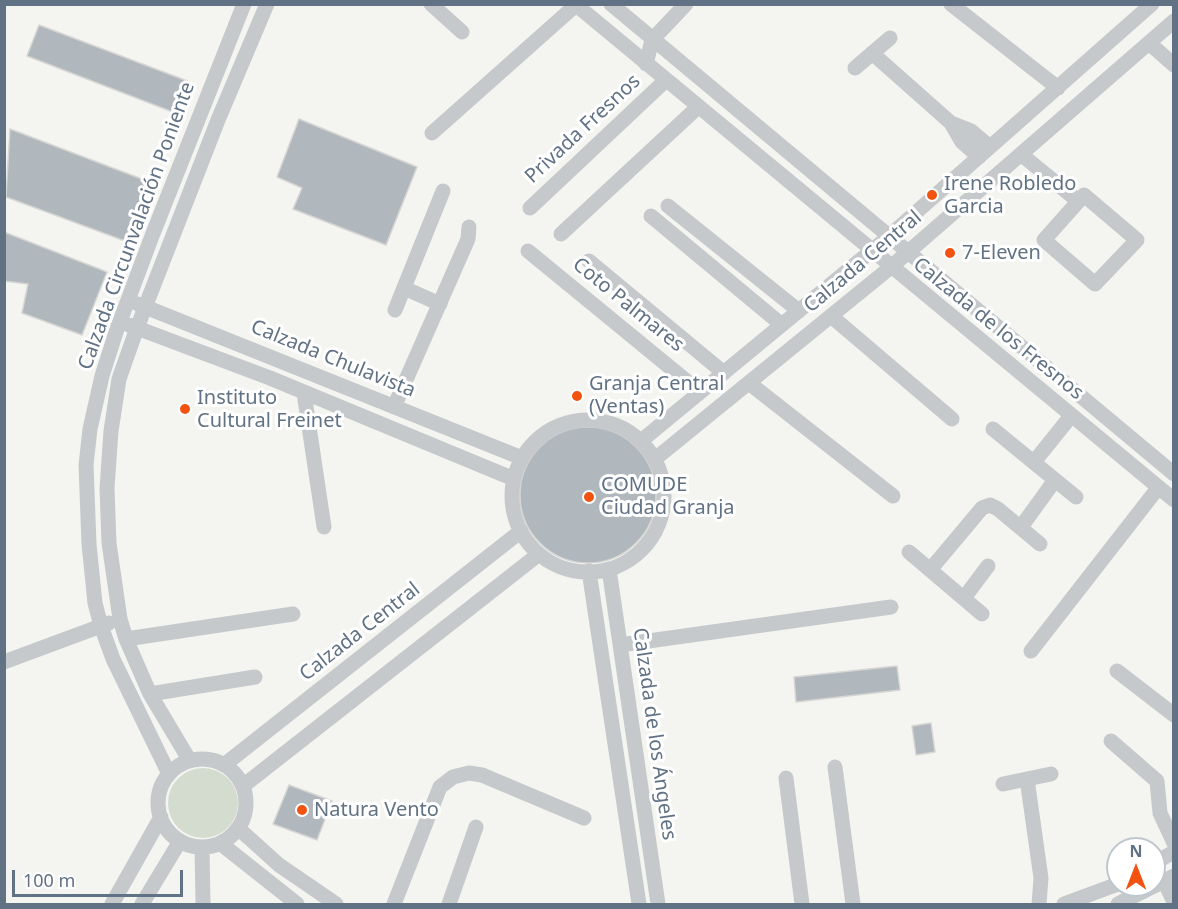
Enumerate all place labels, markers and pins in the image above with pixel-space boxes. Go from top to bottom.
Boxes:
place label: Irene Robledo Garcia [944,172,1076,219]
marker: Irene Robledo Garcia [925,188,939,202]
place label: 7-Eleven [962,241,1041,265]
marker: 7-Eleven [943,246,957,260]
place label: Granja Central (Ventas) [589,372,724,419]
place label: Instituto Cultural Freinet [197,386,342,433]
marker: Granja Central (Ventas) [570,389,584,403]
marker: Instituto Cultural Freinet [178,402,192,416]
place label: COMUDE Ciudad Granja [601,473,735,520]
marker: COMUDE Ciudad Granja [582,490,596,504]
place label: Natura Vento [314,798,439,822]
marker: Natura Vento [295,803,309,817]

